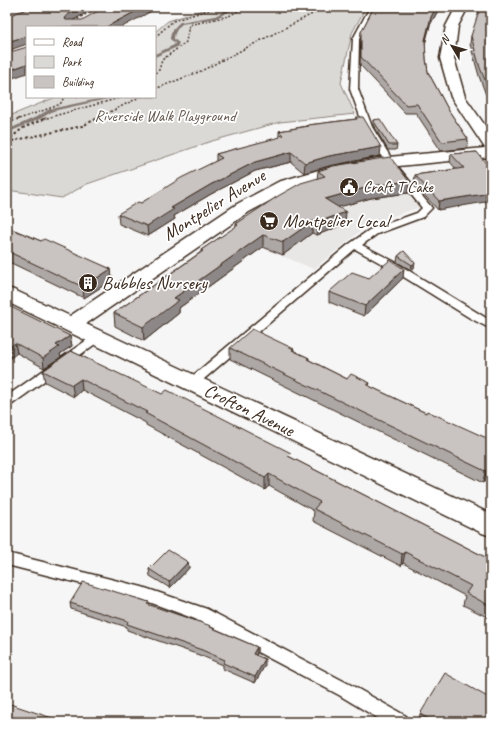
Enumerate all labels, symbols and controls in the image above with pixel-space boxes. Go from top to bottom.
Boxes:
legend [26,26,156,98]
north arrow [432,26,472,66]
text: N [437,31,453,47]
text: Road [62,34,84,50]
text: Park [62,54,83,70]
text: Building [62,74,94,90]
park label: Riverside Walk Playground [95,106,238,126]
street label: Montpelier Avenue [158,163,271,246]
public building icon: Craft T Cake [338,176,360,198]
place label: Craft T Cake [363,177,435,197]
place label: Montpelier Local [283,209,393,233]
supermarket icon: Montpelier Local [258,210,280,232]
place label: Bubbles Nursery [102,271,208,295]
building icon: Bubbles Nursery [77,272,99,294]
street label: Crofton Avenue [200,378,299,443]

